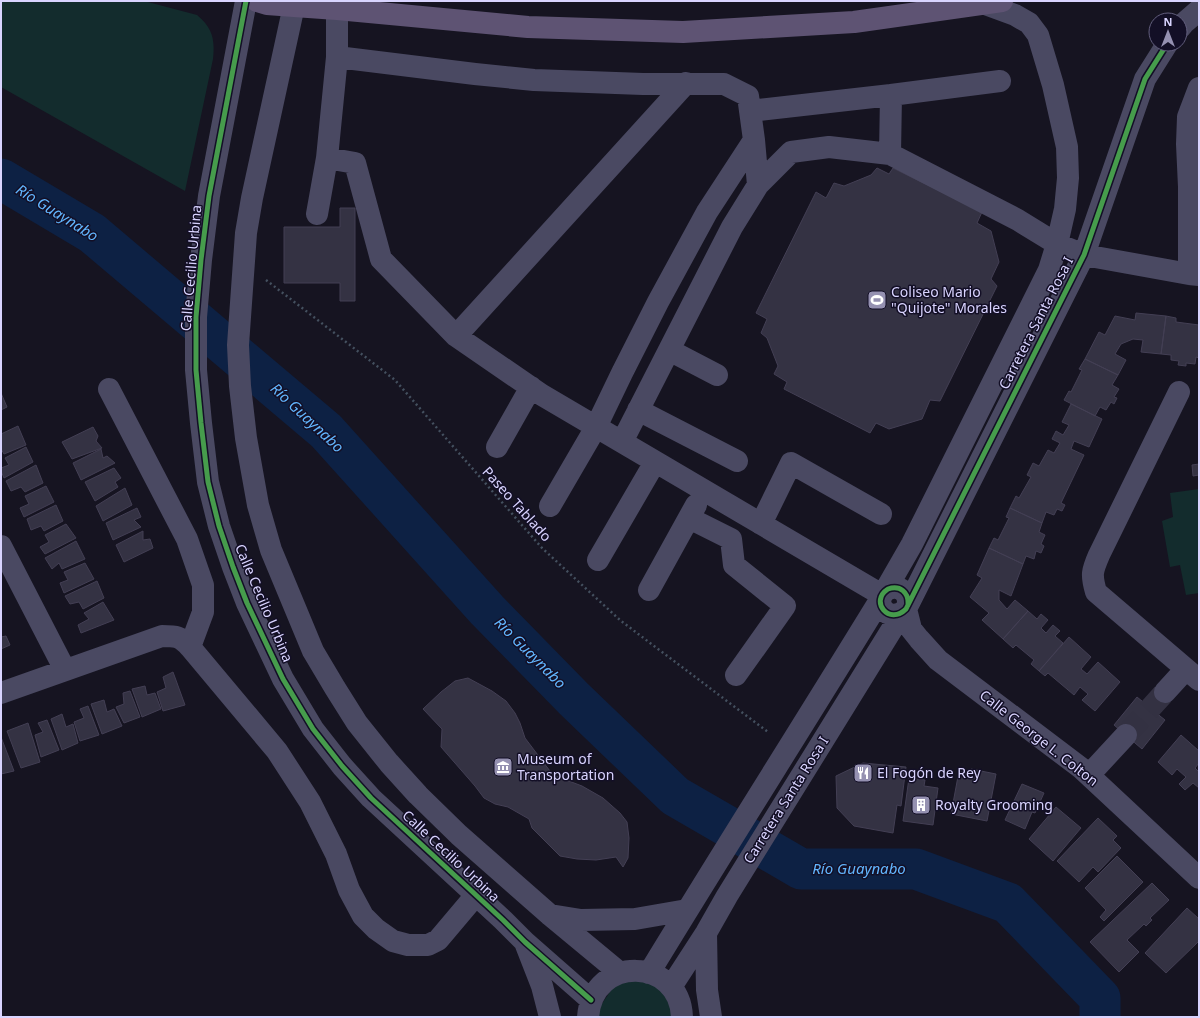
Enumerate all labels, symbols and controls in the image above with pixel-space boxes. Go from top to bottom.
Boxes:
north arrow [1148,12,1188,52]
text: N [1164,14,1172,29]
water label: Río Guaynabo [13,179,102,245]
street label: Calle Cecilio Urbina [176,204,205,332]
street label: Carretera Santa Rosa I [994,253,1077,392]
place label: Coliseo Mario "Quijote" Morales [891,282,1007,317]
sports icon: Coliseo Mario "Quijote" Morales [866,289,888,311]
water label: Río Guaynabo [267,378,349,456]
street label: Paseo Tablado [479,462,556,545]
street label: Calle Cecilio Urbina [231,541,298,665]
water label: Río Guaynabo [491,612,571,692]
street label: Calle George L. Colton [976,685,1103,790]
street label: Carretera Santa Rosa I [739,732,833,867]
place label: Museum of Transportation [517,749,614,784]
museum icon: Museum of Transportation [492,756,514,778]
restaurant icon: El Fogón de Rey [852,762,874,784]
place label: El Fogón de Rey [877,763,982,782]
building icon: Royalty Grooming [910,794,932,816]
place label: Royalty Grooming [935,795,1053,814]
street label: Calle Cecilio Urbina [399,806,504,906]
water label: Río Guaynabo [812,858,906,878]

